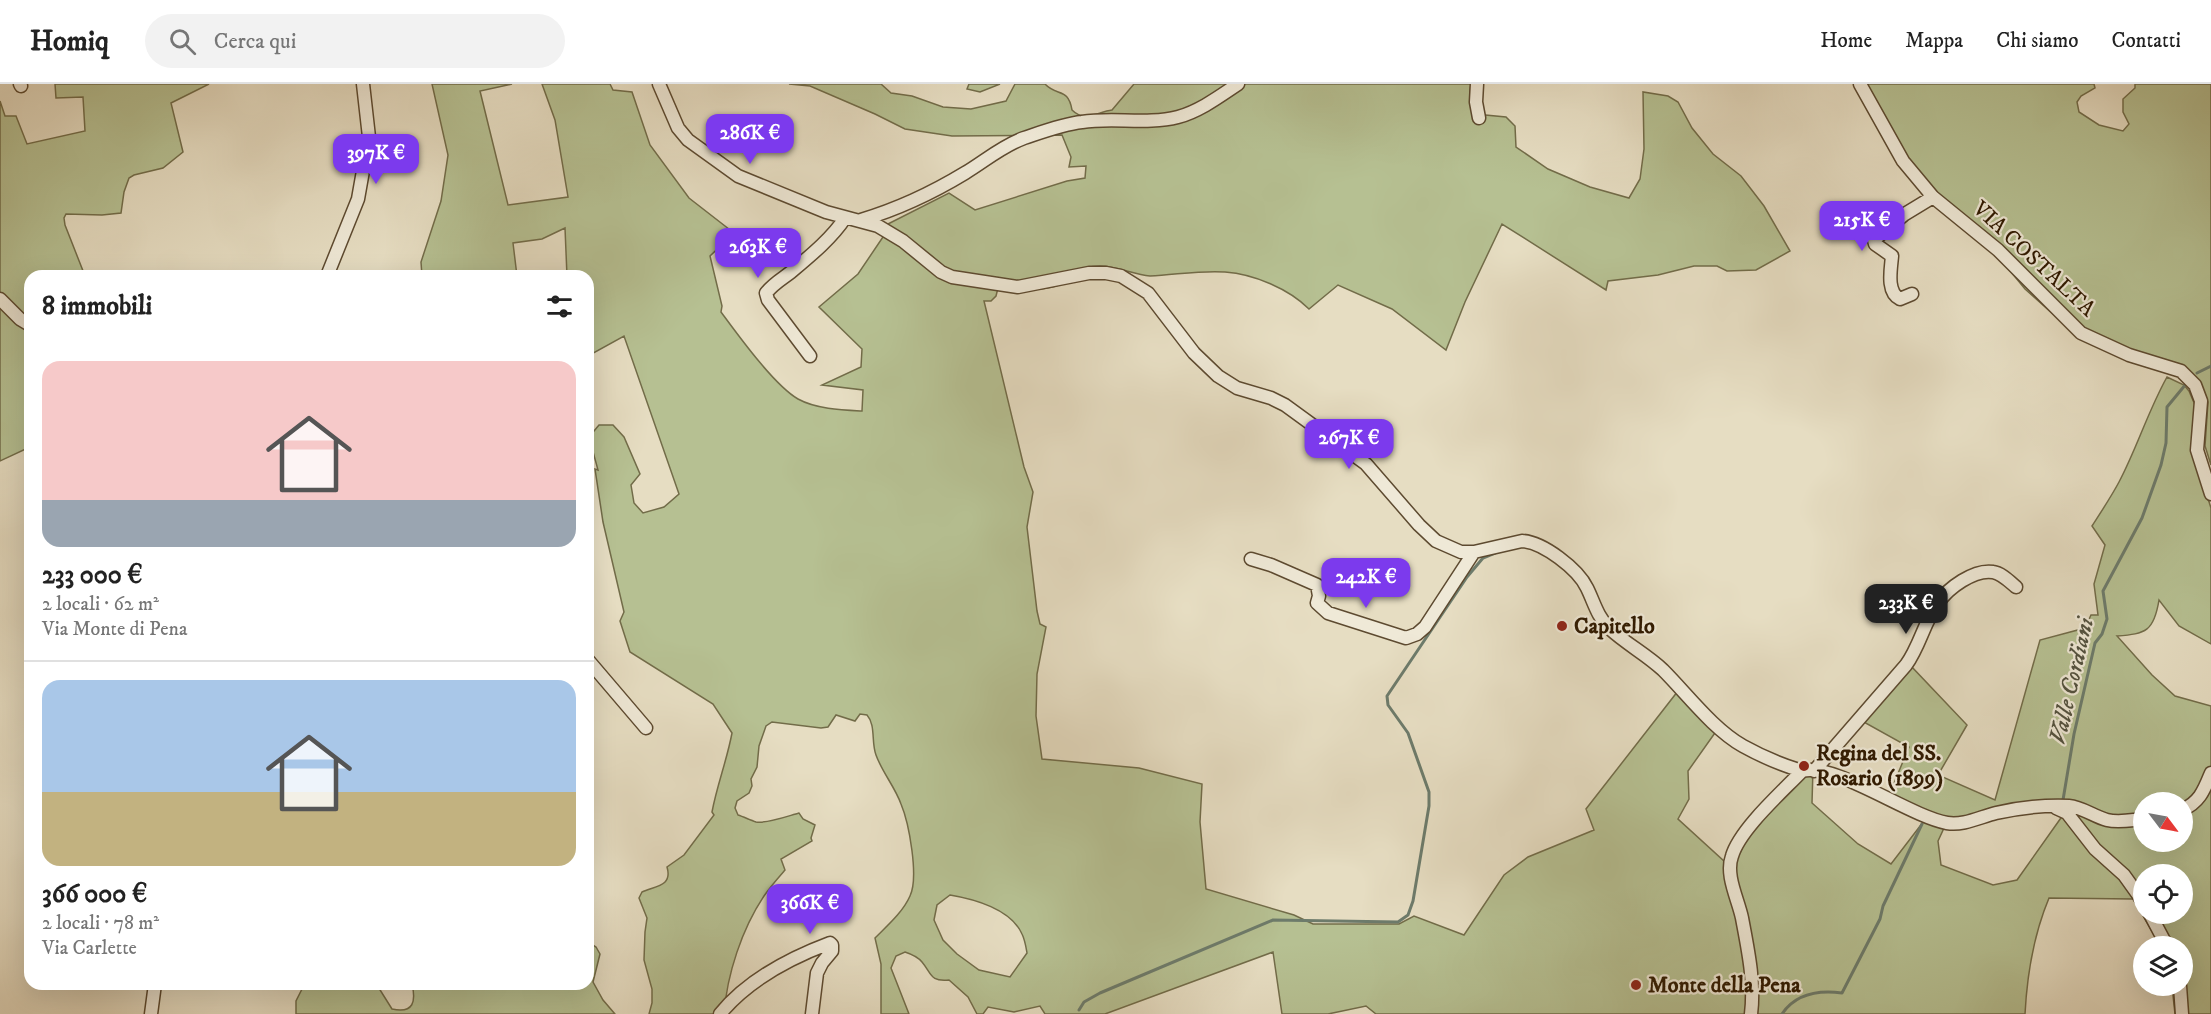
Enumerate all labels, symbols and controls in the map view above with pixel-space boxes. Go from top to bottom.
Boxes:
search box [145,14,565,68]
text: Homiq [30,24,109,59]
icon: search [166,25,199,58]
text: Cerca qui [214,28,296,55]
text: Home [1820,28,1872,54]
text: Mappa [1905,28,1963,54]
text: Chi siamo [1996,28,2078,54]
text: Contatti [2111,28,2181,54]
pin: 286K € [701,114,799,165]
text: 286K € [720,121,780,146]
pin: 397K € [327,134,425,185]
text: 397K € [347,141,405,166]
street label: VIA COSTALTA [1966,195,2102,323]
pin: 215K € [1813,201,1911,252]
text: 215K € [1833,208,1891,233]
pin: 263K € [709,228,807,279]
text: 263K € [729,235,787,260]
text: 8 immobili [42,290,152,323]
icon: filters [543,290,576,323]
icon: home [255,400,363,508]
pin: 267K € [1300,419,1398,470]
text: 267K € [1319,426,1379,451]
pin: 242K € [1317,558,1415,609]
text: 233 000 € [42,559,143,592]
text: 242K € [1335,565,1397,590]
pin: 233K € [1857,584,1955,635]
text: 233K € [1879,591,1933,616]
text: 2 locali · 62 m² [42,592,159,617]
place label: Capitello [1574,613,1655,640]
water label: Valle Cordiani [2043,613,2102,747]
text: Via Monte di Pena [42,617,187,642]
marker: Capitello [1555,619,1569,633]
icon: home [255,719,363,827]
place label: Regina del SS. Rosario (1899) [1816,740,1943,792]
marker: Regina del SS. Rosario (1899) [1797,759,1811,773]
north arrow [2133,792,2193,852]
map controls [2133,792,2193,996]
button: locate [2133,864,2193,924]
text: 366 000 € [42,878,147,911]
pin: 366K € [761,884,859,935]
text: 366K € [781,891,839,916]
text: 2 locali · 78 m² [42,911,159,936]
text: Via Carlette [42,936,137,961]
button: layers [2133,936,2193,996]
place label: Monte della Pena [1648,972,1801,999]
marker: Monte della Pena [1629,978,1643,992]

